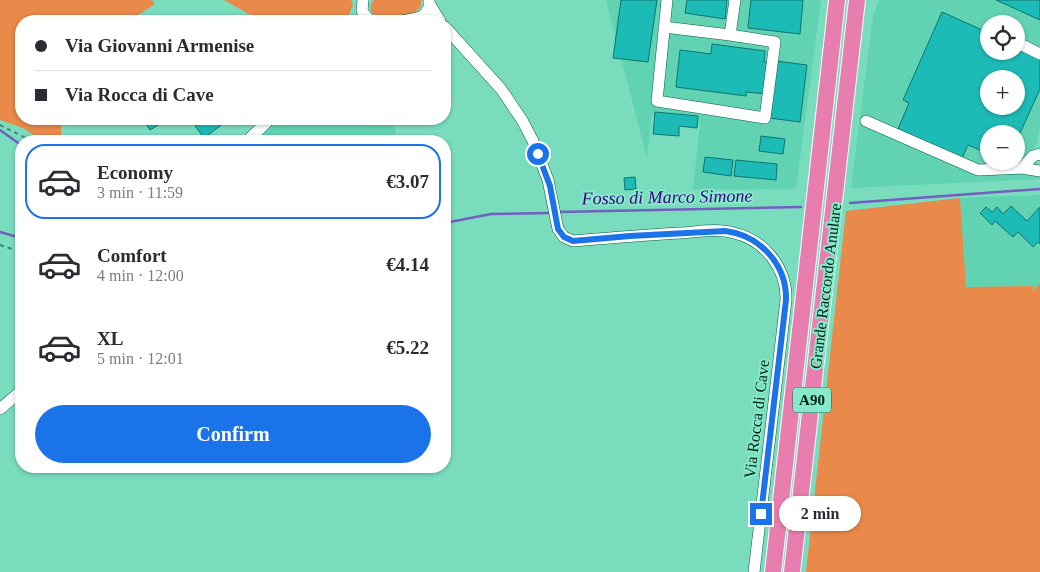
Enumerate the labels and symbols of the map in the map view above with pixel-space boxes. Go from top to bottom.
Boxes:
route start [527,143,549,165]
water label: Fosso di Marco Simone [580,186,753,209]
street label: Grande Raccordo Anulare [807,202,844,370]
street label: Via Rocca di Cave [741,359,772,479]
road number: A90 [793,388,831,412]
callout: 2 min [778,496,861,532]
route end [750,503,772,525]

